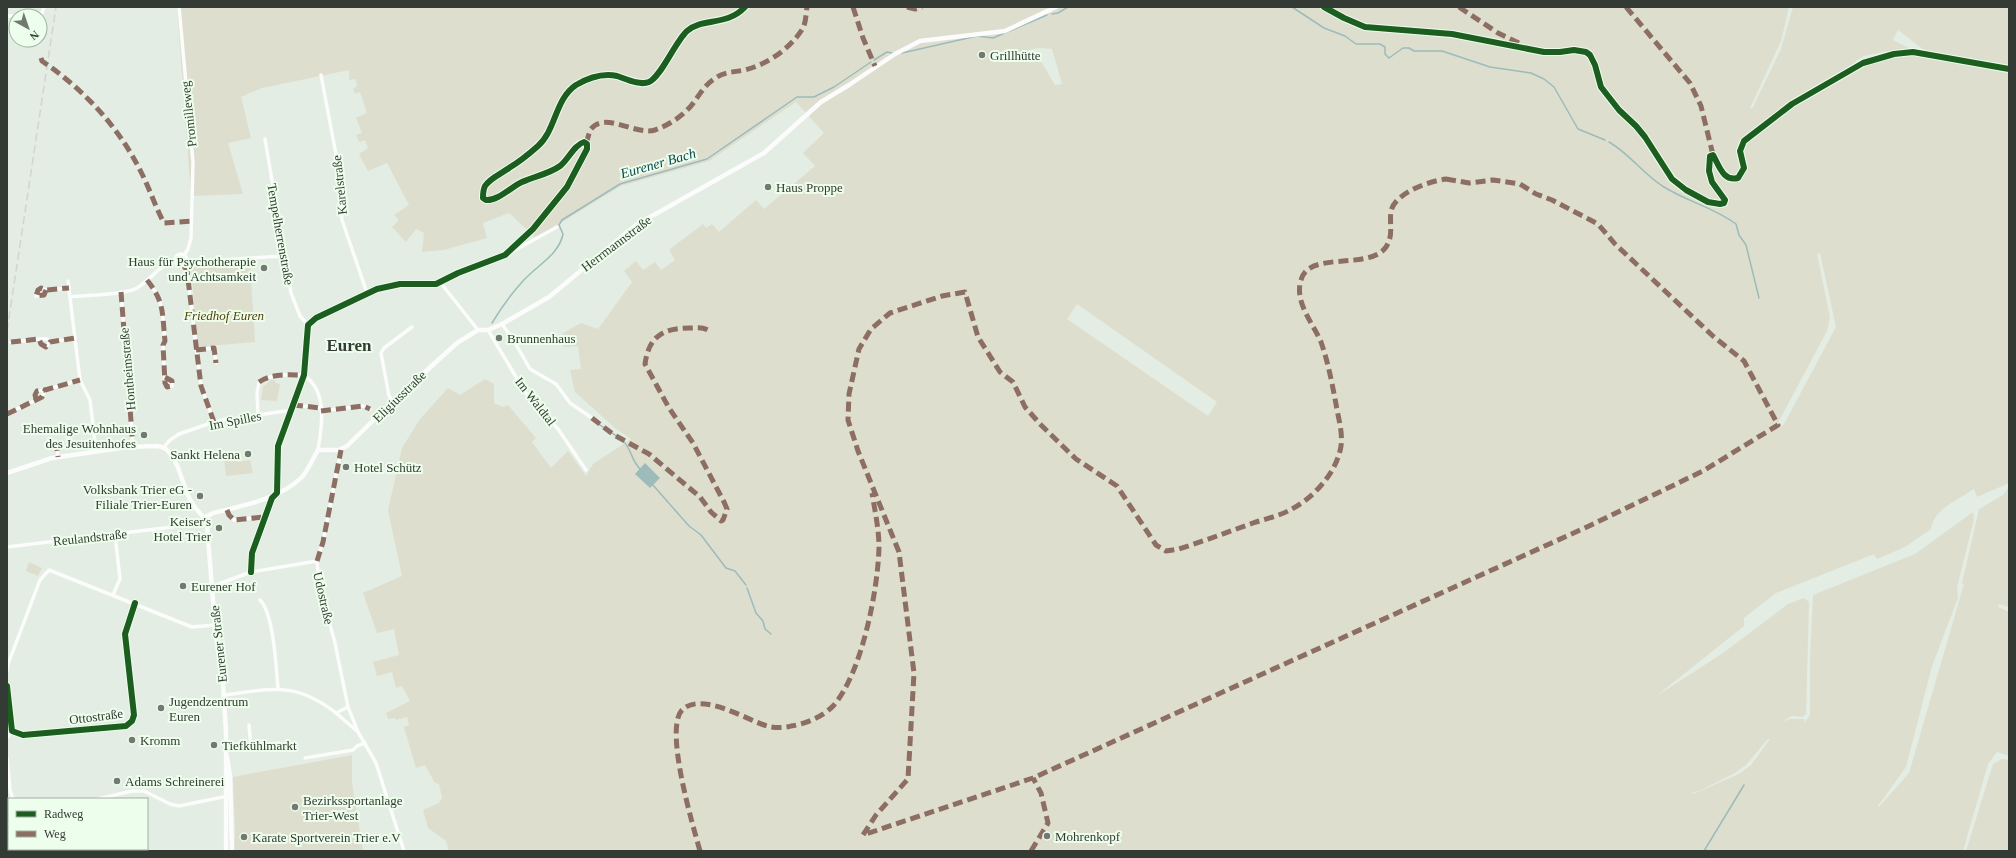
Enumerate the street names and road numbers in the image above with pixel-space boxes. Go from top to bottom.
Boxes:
street label: Promilleweg [178,80,199,148]
street label: Karelstraße [329,154,350,216]
street label: Tempelherrenstraße [264,182,297,286]
street label: Herrmannstraße [578,212,654,275]
street label: Hontheimstraße [116,327,139,411]
street label: Eligiusstraße [370,367,429,425]
street label: Im Waldtal [512,374,559,429]
street label: Im Spilles [208,408,263,433]
street label: Reulandstraße [52,526,128,549]
street label: Udostraße [310,570,337,626]
street label: Eurener Straße [207,604,230,683]
street label: Ottostraße [68,706,124,727]

